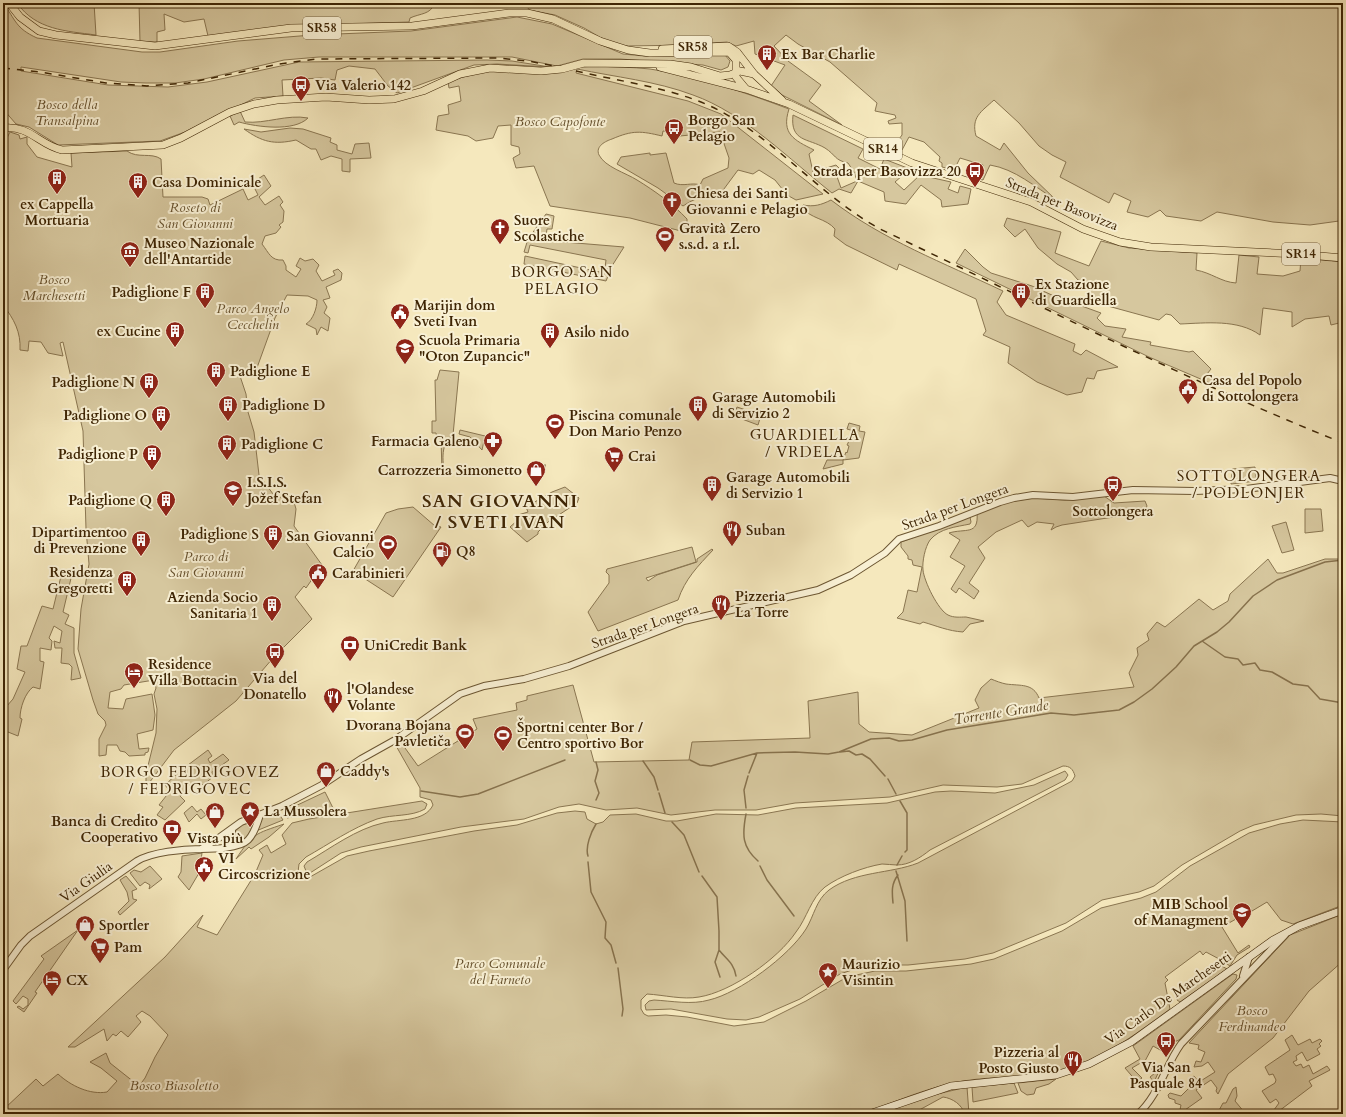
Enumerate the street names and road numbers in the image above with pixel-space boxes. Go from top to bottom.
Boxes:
road number: SR58 [303,17,341,39]
road number: SR58 [674,36,712,58]
road number: SR14 [864,138,902,160]
street label: Strada per Basovizza [1003,173,1121,235]
road number: SR14 [1282,243,1320,265]
street label: Strada per Longera [899,479,1011,535]
street label: Strada per Longera [589,599,701,653]
street label: Via Giulia [56,857,116,907]
street label: Via Carlo De Marchesetti [1101,947,1235,1049]

